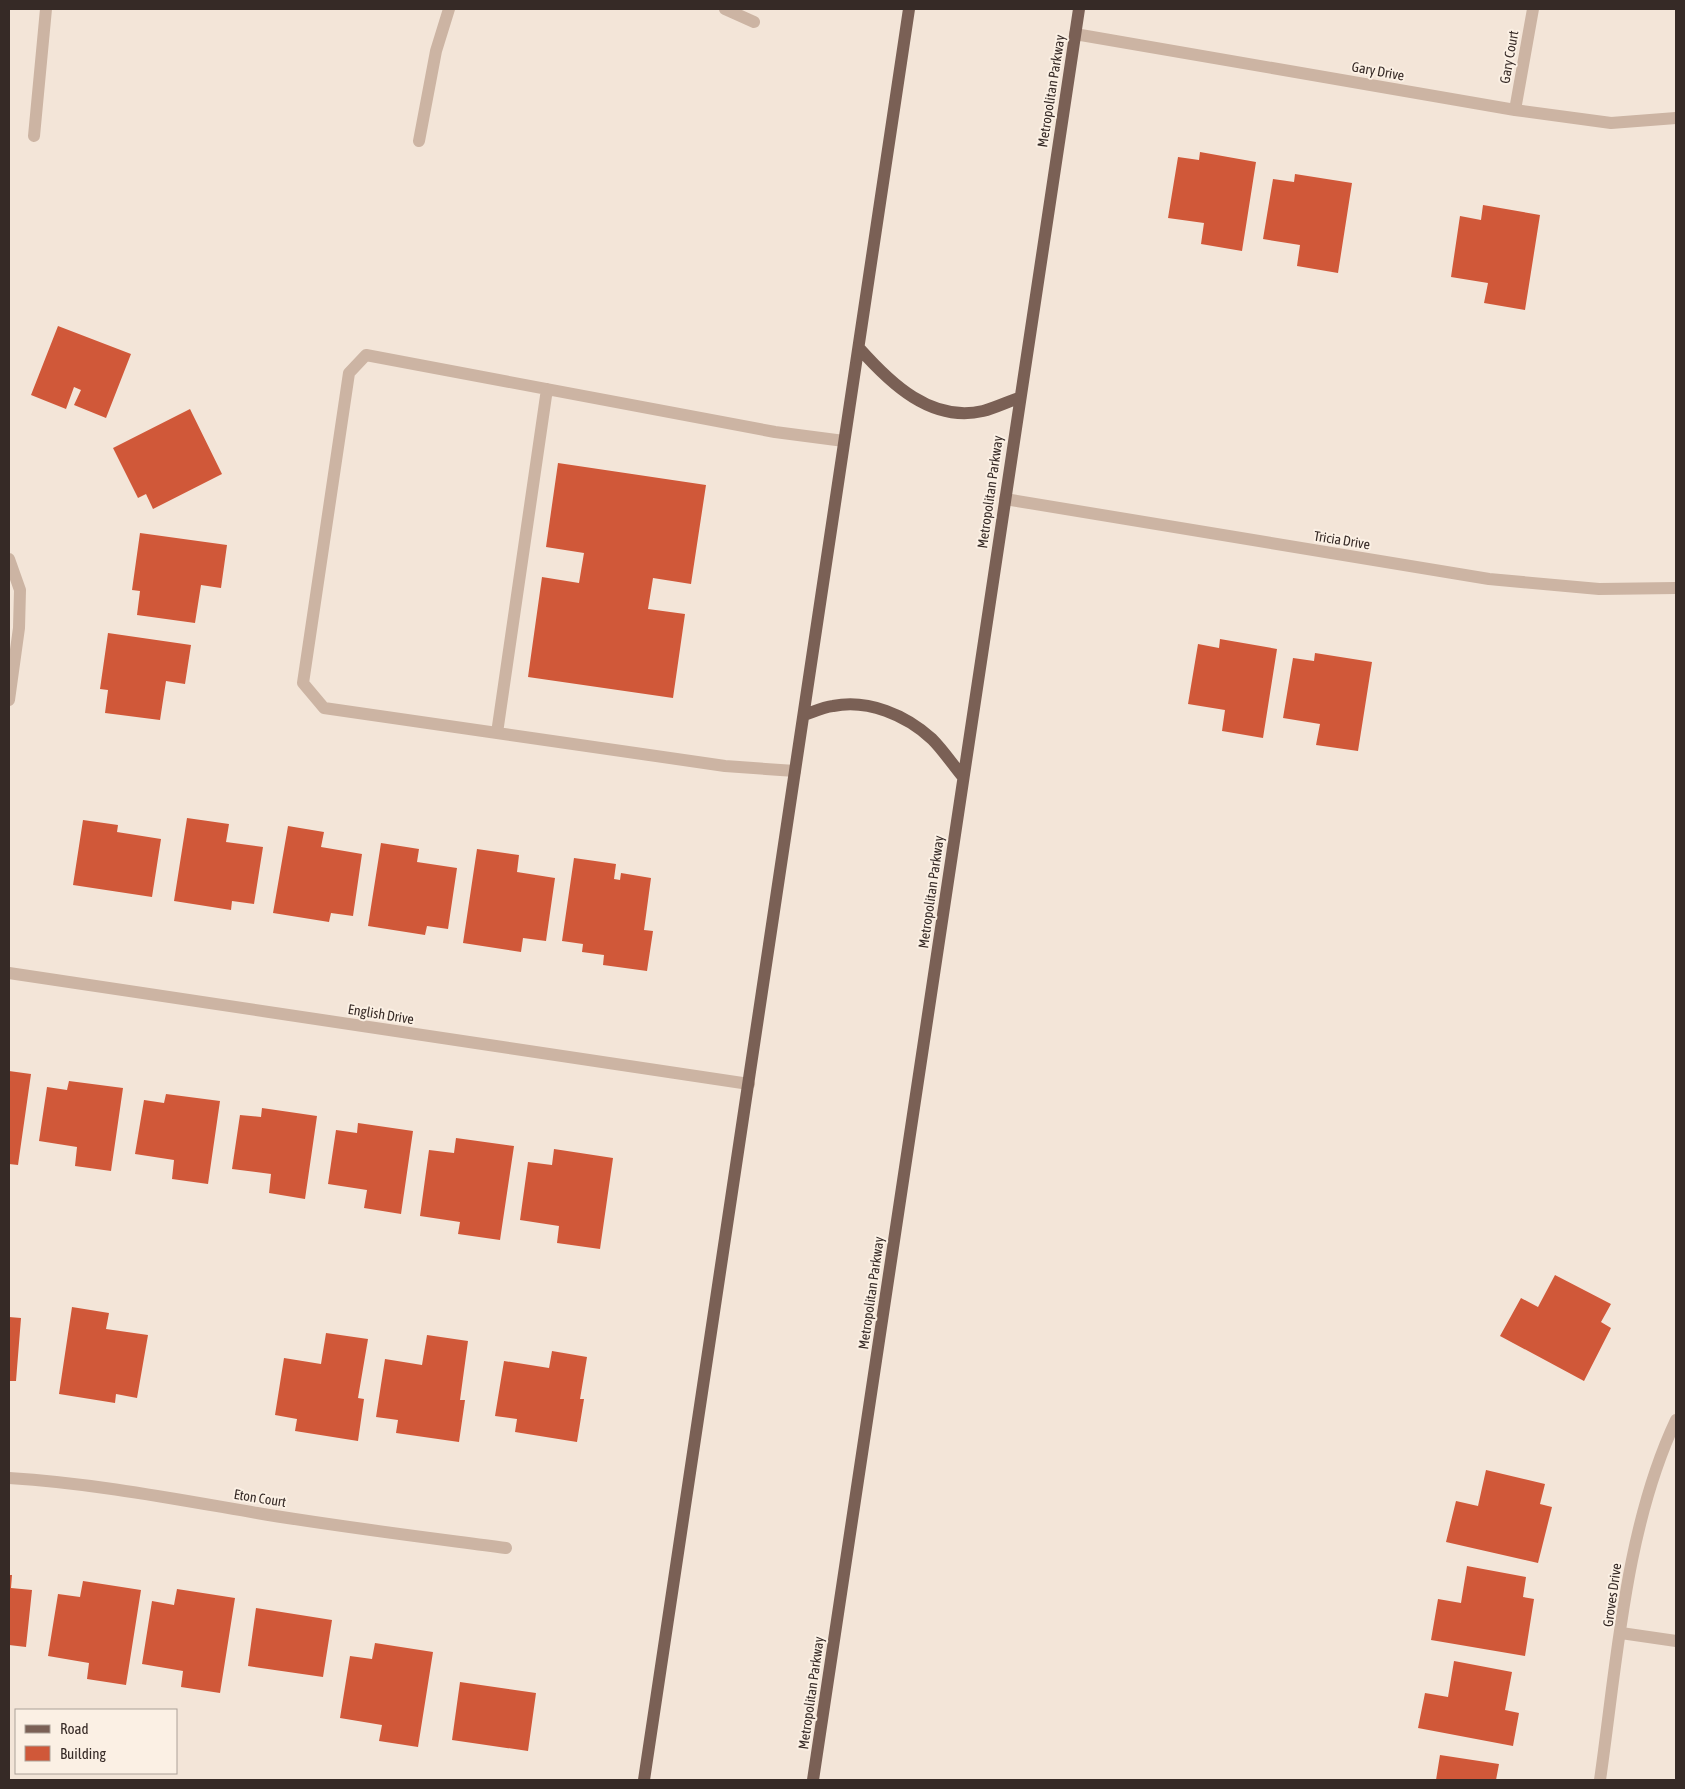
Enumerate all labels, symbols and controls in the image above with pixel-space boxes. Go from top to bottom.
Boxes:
street label: Gary Court [1496,29,1522,85]
street label: Metropolitan Parkway [1034,33,1068,148]
street label: Gary Drive [1351,59,1405,83]
street label: Metropolitan Parkway [974,434,1006,549]
street label: Tricia Drive [1313,528,1371,552]
street label: Metropolitan Parkway [915,834,947,949]
street label: English Drive [347,1001,415,1027]
street label: Metropolitan Parkway [855,1235,887,1350]
street label: Eton Court [233,1486,287,1510]
street label: Groves Drive [1600,1562,1624,1628]
street label: Metropolitan Parkway [795,1635,827,1750]
legend [15,1709,178,1774]
text: Road [60,1720,89,1737]
text: Building [60,1745,106,1762]

